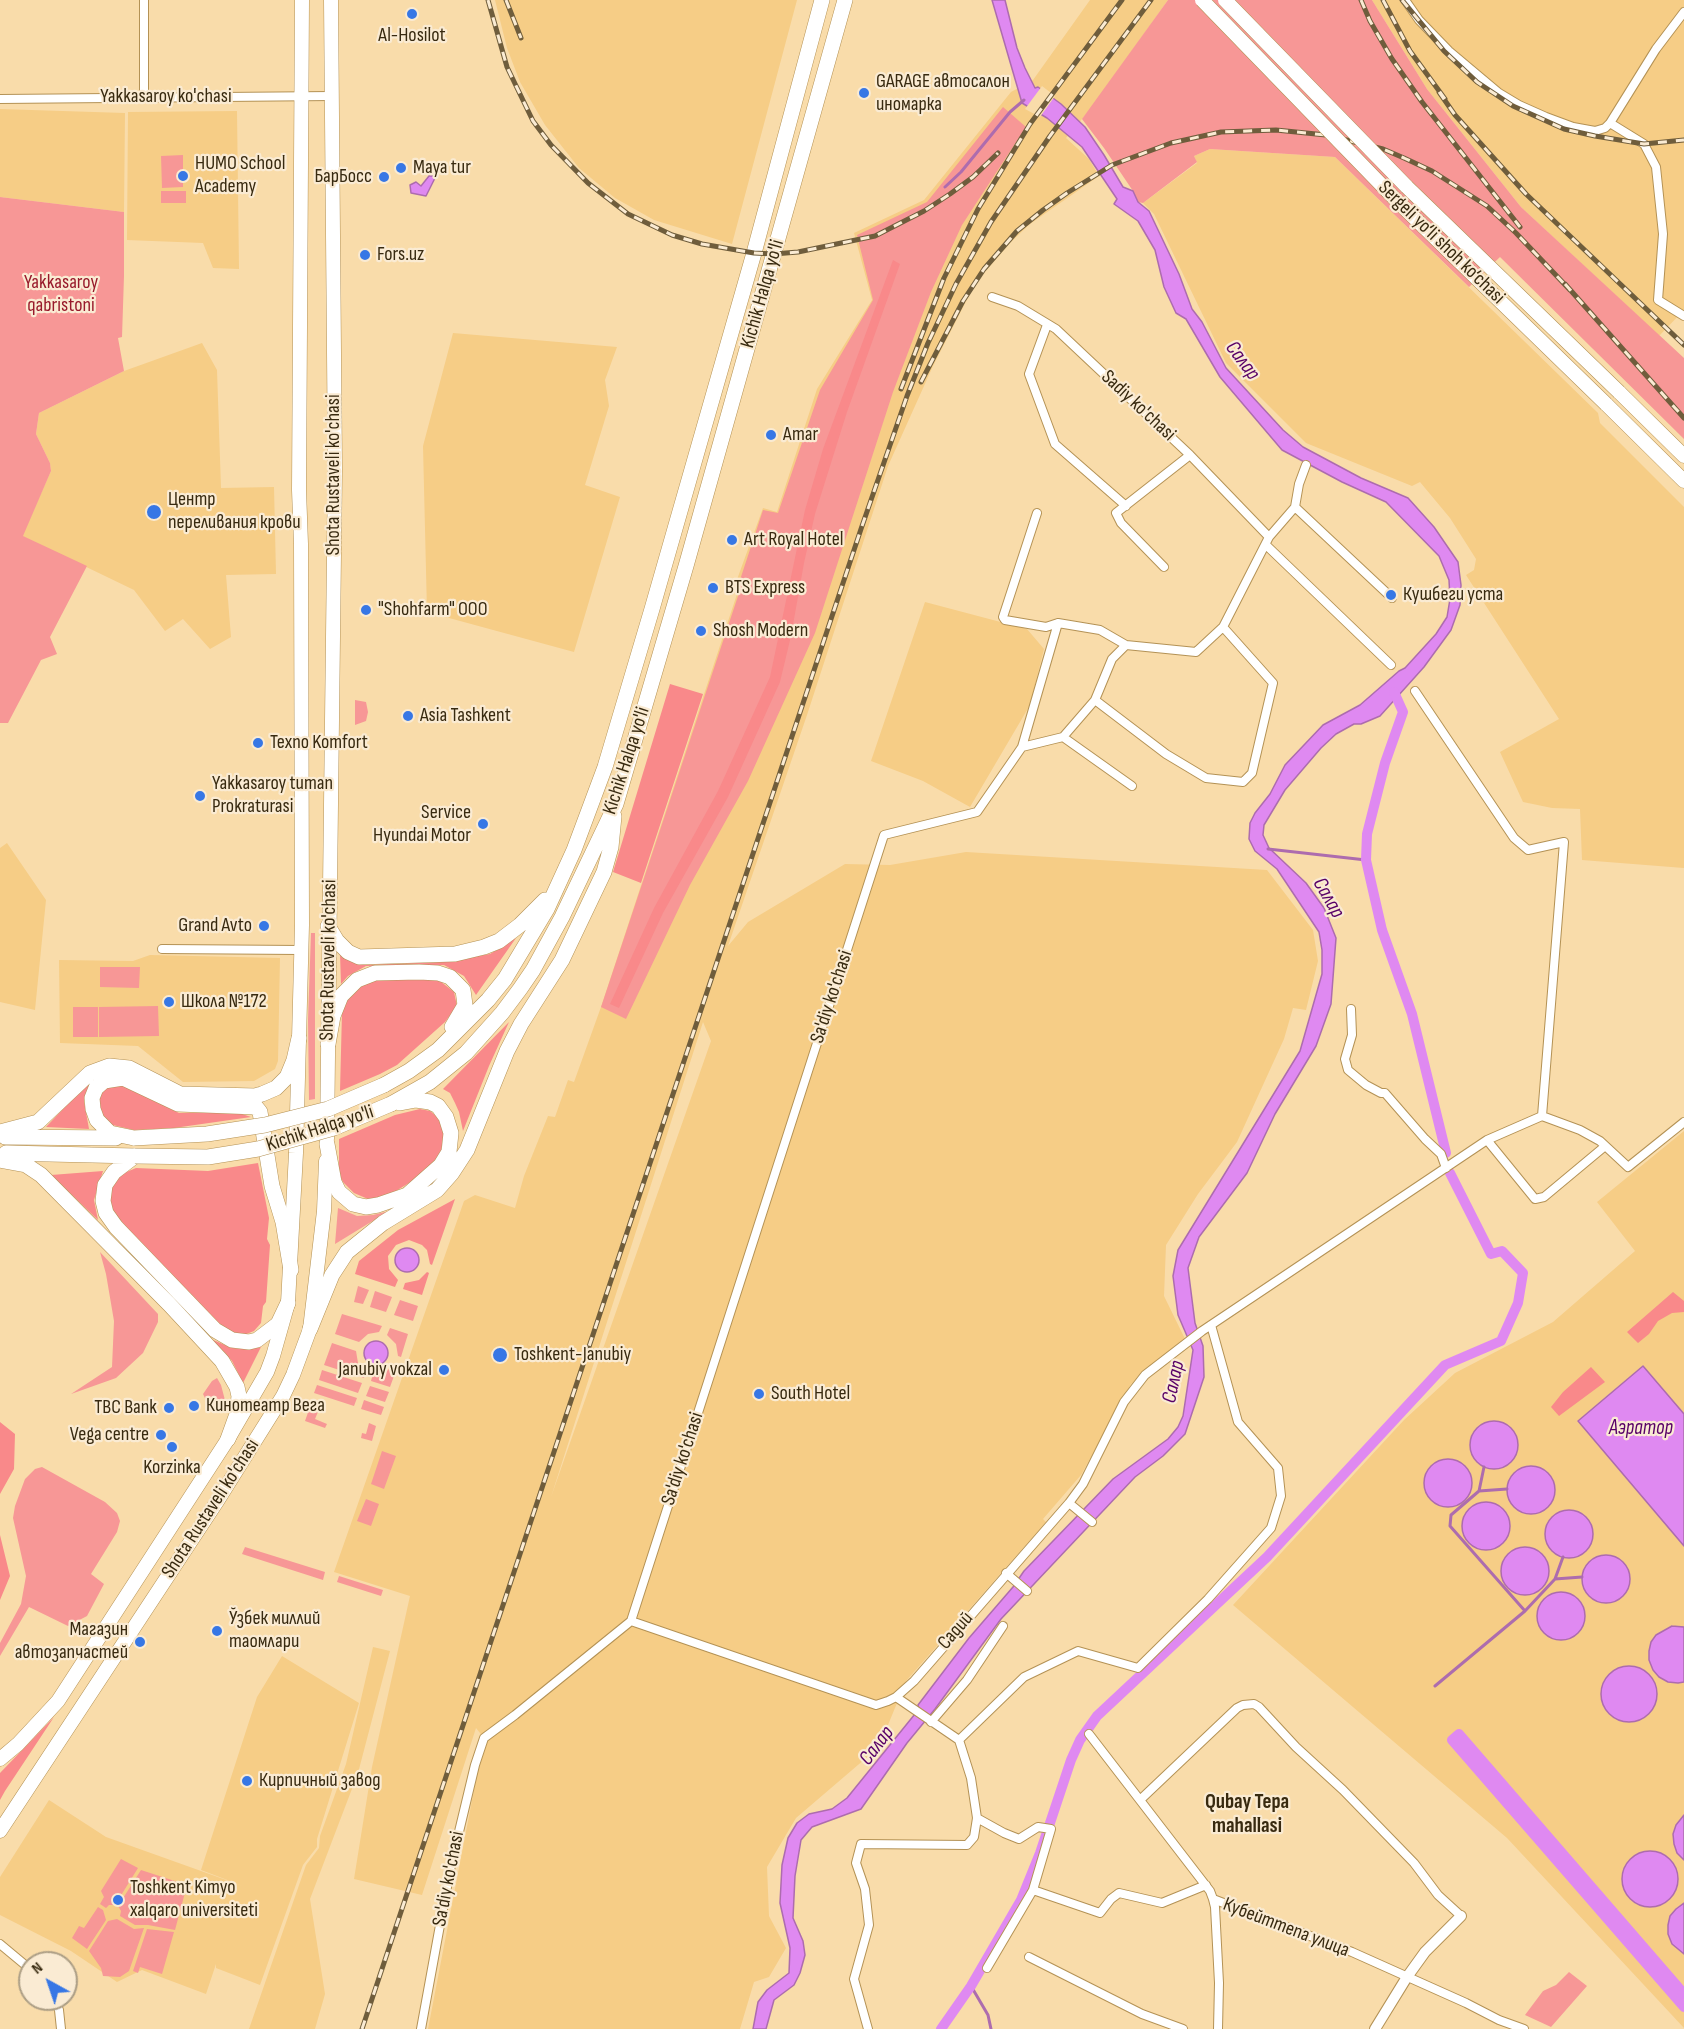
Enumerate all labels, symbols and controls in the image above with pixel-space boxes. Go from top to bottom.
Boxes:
marker: Al-Hosilot [405,7,419,21]
place label: Al-Hosilot [378,24,446,48]
place label: GARAGE автосалон иномарка [876,70,1010,117]
street label: Yakkasaroy ko'chasi [100,85,232,109]
marker: GARAGE автосалон иномарка [857,86,871,100]
place label: HUMO School Academy [195,152,285,199]
place label: Maya tur [413,156,471,180]
marker: Maya tur [394,161,408,175]
place label: БарБосс [314,165,372,189]
marker: HUMO School Academy [176,169,190,183]
marker: БарБосс [377,170,391,184]
street label: Sergeli yo‘li shoh ko‘chasi [1373,176,1509,310]
street label: Kichik Halqa yo'li [736,237,790,351]
place label: Fors.uz [377,243,424,267]
marker: Fors.uz [358,248,372,262]
park label: Yakkasaroy qabristoni [24,271,98,318]
water label: Салар [1219,336,1265,386]
street label: Sadiy ko'chasi [1096,365,1180,447]
street label: Shota Rustaveli ko'chasi [322,394,346,556]
place label: Amar [783,423,818,447]
marker: Amar [764,428,778,442]
place label: Центр переливания крови [168,488,301,535]
marker: Центр переливания крови [145,503,163,521]
place label: Art Royal Hotel [744,528,844,552]
marker: Art Royal Hotel [725,533,739,547]
place label: BTS Express [725,576,805,600]
marker: BTS Express [706,581,720,595]
place label: Кушбеги уста [1403,583,1503,607]
marker: Кушбеги уста [1384,588,1398,602]
place label: "Shohfarm" OOO [378,598,488,622]
marker: "Shohfarm" OOO [359,603,373,617]
place label: Shosh Modern [713,619,808,643]
marker: Shosh Modern [694,624,708,638]
place label: Asia Tashkent [420,704,511,728]
street label: Kichik Halqa yo'li [598,704,656,818]
marker: Asia Tashkent [401,709,415,723]
place label: Texno Komfort [270,731,368,755]
marker: Texno Komfort [251,736,265,750]
place label: Yakkasaroy tuman Prokraturasi [212,772,333,819]
marker: Yakkasaroy tuman Prokraturasi [193,789,207,803]
place label: Service Hyundai Motor [373,801,471,848]
marker: Service Hyundai Motor [476,817,490,831]
water label: Салар [1306,873,1350,923]
street label: Shota Rustaveli ko'chasi [316,879,342,1041]
place label: Grand Avto [178,914,252,938]
marker: Grand Avto [257,919,271,933]
street label: Sa'diy ko'chasi [806,948,858,1046]
place label: Школа №172 [181,990,267,1014]
marker: Школа №172 [162,995,176,1009]
street label: Kichik Halqa yo'li [263,1100,377,1158]
place label: Toshkent-Janubiy [514,1343,631,1367]
marker: Toshkent-Janubiy [491,1346,509,1364]
place label: Janubiy vokzal [338,1358,432,1382]
water label: Салар [1157,1359,1191,1405]
marker: Janubiy vokzal [437,1363,451,1377]
place label: South Hotel [771,1382,850,1406]
marker: South Hotel [752,1387,766,1401]
place label: Кинотеатр Вега [206,1394,325,1418]
place label: TBC Bank [94,1396,157,1420]
marker: Кинотеатр Вега [187,1399,201,1413]
marker: TBC Bank [162,1401,176,1415]
street label: Sa'diy ko'chasi [657,1410,709,1508]
water label: Аэратор [1609,1416,1673,1442]
place label: Vega centre [70,1423,149,1447]
marker: Vega centre [154,1428,168,1442]
street label: Shota Rustaveli ko'chasi [157,1435,265,1583]
marker: Korzinka [165,1440,179,1454]
place label: Korzinka [143,1456,201,1480]
place label: Ўзбек миллий таомлари [229,1607,320,1654]
street label: Садий [933,1607,979,1655]
place label: Магазин автозапчастей [15,1618,128,1665]
marker: Ўзбек миллий таомлари [210,1624,224,1638]
marker: Магазин автозапчастей [133,1635,147,1649]
water label: Салар [854,1721,900,1771]
place label: Кирпичный завод [259,1769,381,1793]
marker: Кирпичный завод [240,1774,254,1788]
district label: Qubay Tepa mahallasi [1205,1790,1289,1840]
street label: Sa'diy ko'chasi [428,1829,470,1929]
place label: Toshkent Kimyo xalqaro universiteti [130,1876,258,1923]
marker: Toshkent Kimyo xalqaro universiteti [111,1893,125,1907]
street label: Кубейттепа улица [1219,1893,1353,1963]
north arrow [18,1951,78,2011]
text: N [28,1958,47,1978]

